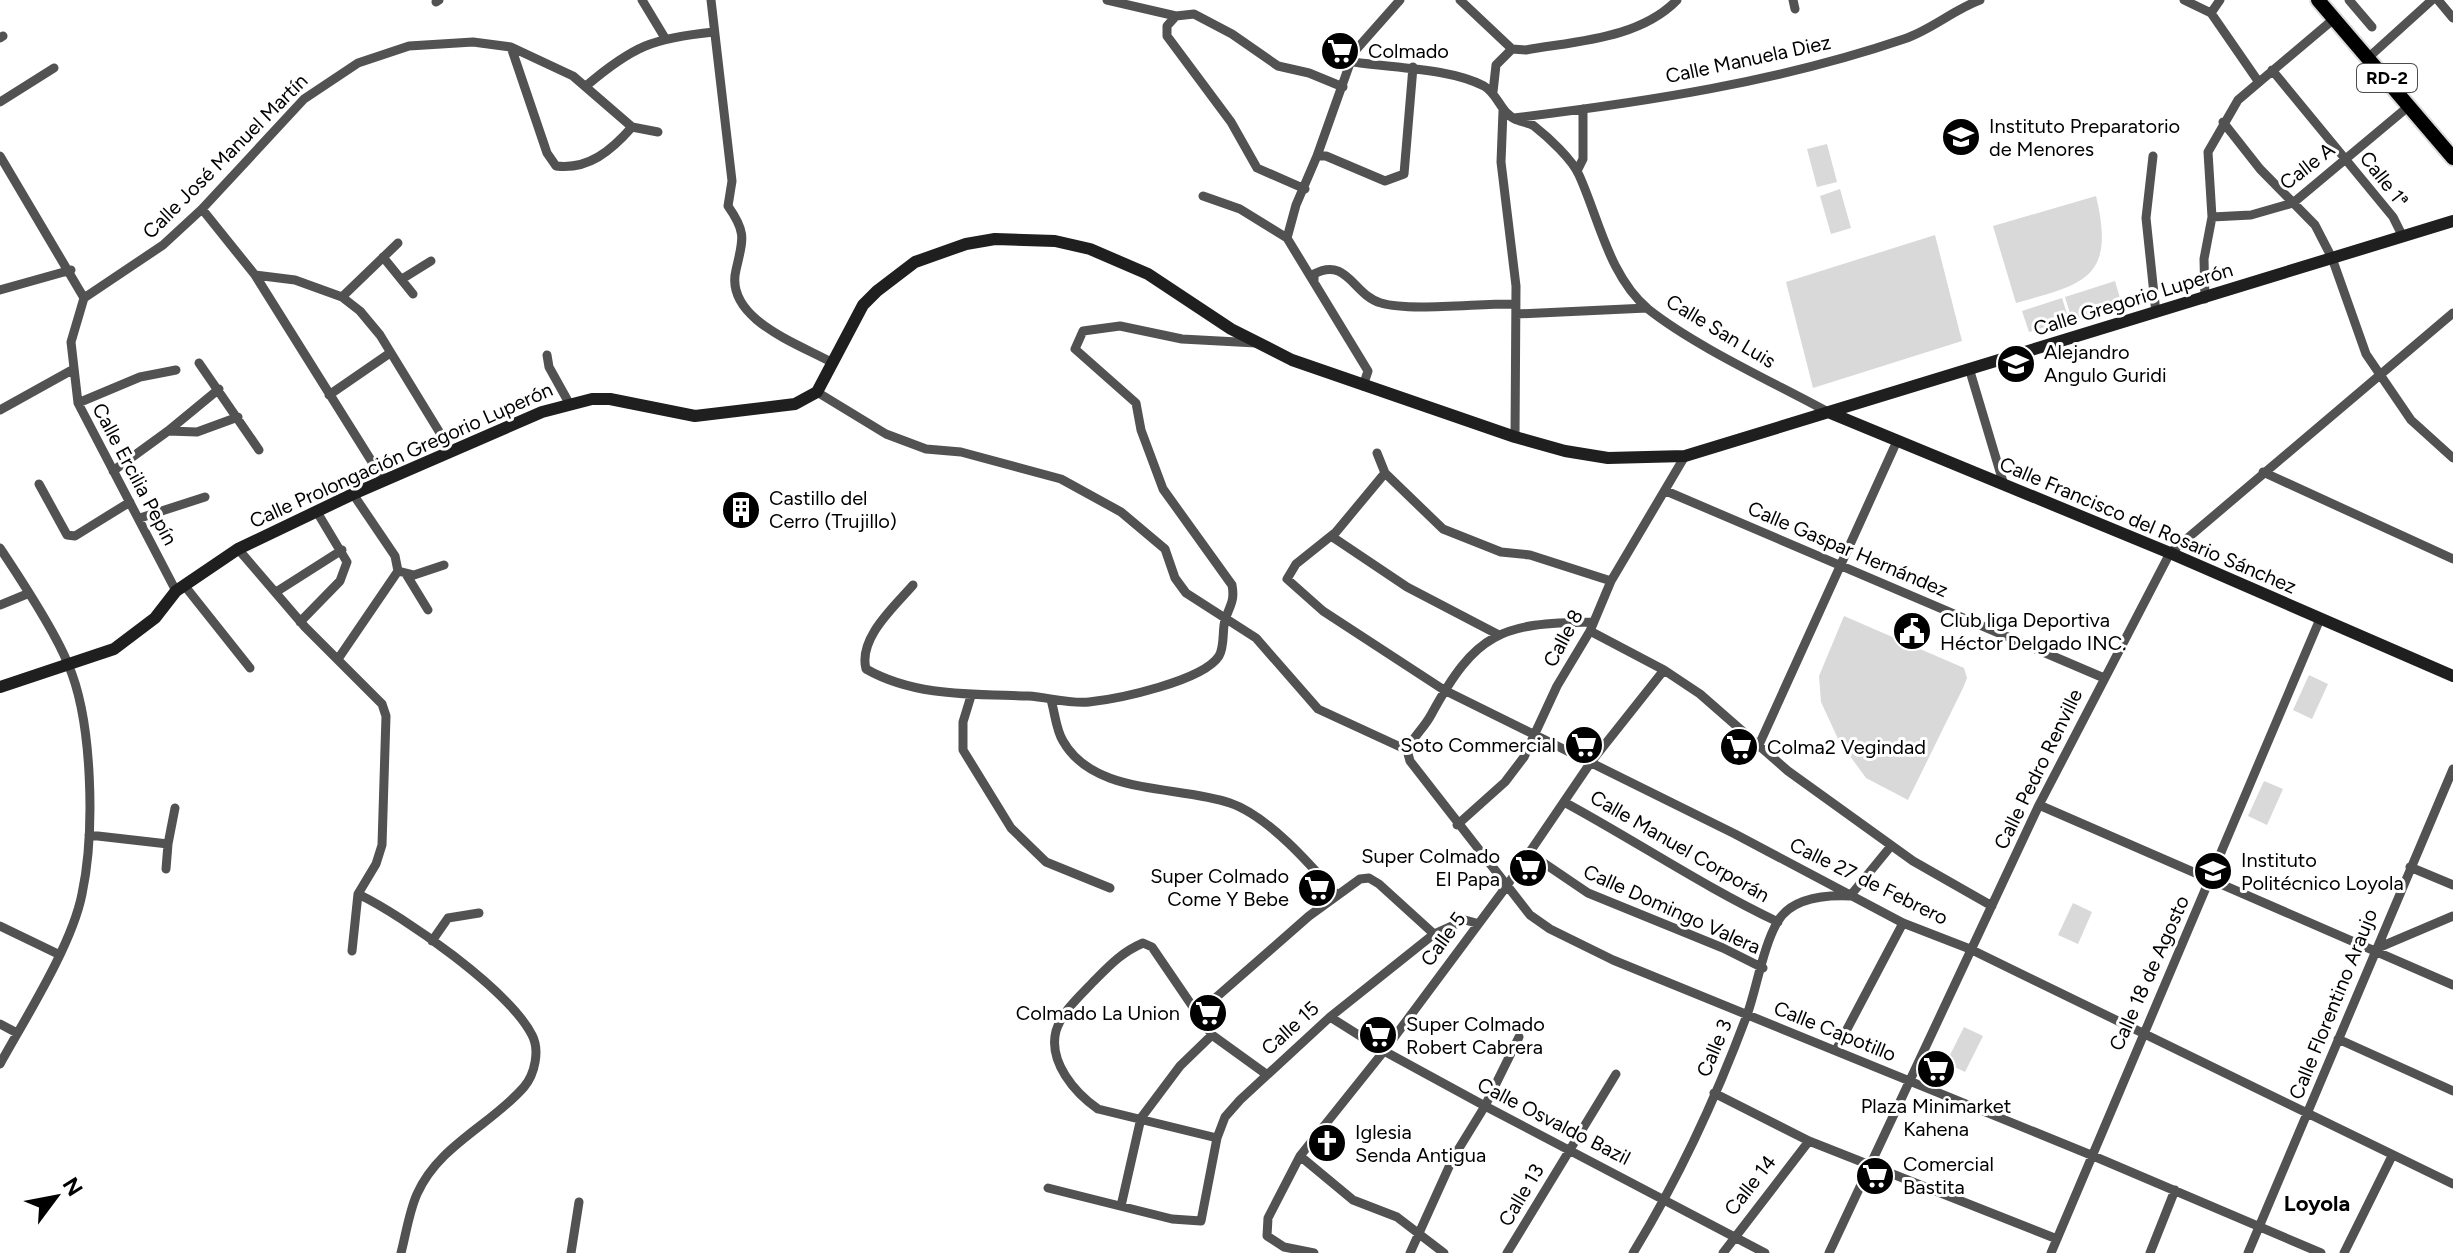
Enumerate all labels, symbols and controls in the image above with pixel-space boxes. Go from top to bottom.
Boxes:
supermarket icon: Colmado [1319,30,1361,72]
street label: Calle Manuela Diez [1663,30,1833,88]
place label: Colmado [1368,39,1449,63]
road number: RD-2 [2357,64,2417,92]
street label: Calle José Manuel Martín [138,69,312,243]
place label: Instituto Preparatorio de Menores [1989,114,2180,161]
school or university icon: Instituto Preparatorio de Menores [1940,116,1982,158]
street label: Calle A [2275,137,2339,195]
street label: Calle 1ª [2355,146,2413,212]
street label: Calle Gregorio Luperón [2030,257,2236,341]
street label: Calle San Luis [1662,289,1780,373]
place label: Alejandro Angulo Guridi [2044,340,2167,387]
school or university icon: Alejandro Angulo Guridi [1995,343,2037,385]
street label: Calle Prolongación Gregorio Luperón [246,377,556,533]
street label: Calle Ercilia Pepín [87,399,183,549]
street label: Calle Francisco del Rosario Sánchez [1996,451,2300,599]
place label: Castillo del Cerro (Trujillo) [769,486,897,533]
building icon: Castillo del Cerro (Trujillo) [720,489,762,531]
street label: Calle Gaspar Hernández [1744,496,1952,602]
street label: Calle 8 [1538,605,1588,671]
place label: Club liga Deportiva Héctor Delgado INC. [1940,608,2126,655]
public building icon: Club liga Deportiva Héctor Delgado INC. [1891,610,1933,652]
street label: Calle Pedro Renville [1989,685,2087,853]
supermarket icon: Soto Commercial [1563,724,1605,766]
supermarket icon: Colma2 Vegindad [1718,726,1760,768]
place label: Soto Commercial [1400,733,1556,757]
place label: Colma2 Vegindad [1767,735,1926,759]
street label: Calle Manuel Corporán [1586,785,1774,907]
street label: Calle 27 de Febrero [1786,832,1952,930]
place label: Super Colmado El Papa [1361,844,1500,891]
supermarket icon: Super Colmado El Papa [1507,847,1549,889]
place label: Instituto Politécnico Loyola [2241,848,2404,895]
school or university icon: Instituto Politécnico Loyola [2192,850,2234,892]
street label: Calle Domingo Valera [1580,859,1764,959]
place label: Super Colmado Come Y Bebe [1150,864,1289,911]
supermarket icon: Super Colmado Come Y Bebe [1296,867,1338,909]
street label: Calle 18 de Agosto [2104,892,2194,1054]
street label: Calle Florentino Araujo [2284,905,2382,1103]
street label: Calle 5 [1415,907,1471,971]
supermarket icon: Colmado La Union [1187,992,1229,1034]
street label: Calle 15 [1256,996,1324,1060]
street label: Calle Capotillo [1770,996,1900,1066]
place label: Colmado La Union [1016,1001,1180,1025]
place label: Super Colmado Robert Cabrera [1406,1012,1545,1059]
supermarket icon: Super Colmado Robert Cabrera [1357,1014,1399,1056]
street label: Calle 3 [1691,1016,1737,1080]
supermarket icon: Plaza Minimarket Kahena [1915,1048,1957,1090]
street label: Calle Osvaldo Bazil [1474,1072,1634,1170]
place label: Plaza Minimarket Kahena [1861,1094,2011,1141]
place label: Iglesia Senda Antigua [1355,1120,1486,1167]
church icon: Iglesia Senda Antigua [1306,1122,1348,1164]
street label: Calle 14 [1719,1150,1781,1220]
place label: Comercial Bastita [1903,1152,1994,1199]
supermarket icon: Comercial Bastita [1854,1155,1896,1197]
north arrow [16,1157,96,1237]
street label: Calle 13 [1493,1159,1549,1231]
text: N [57,1172,88,1201]
district label: Loyola [2284,1190,2350,1217]

